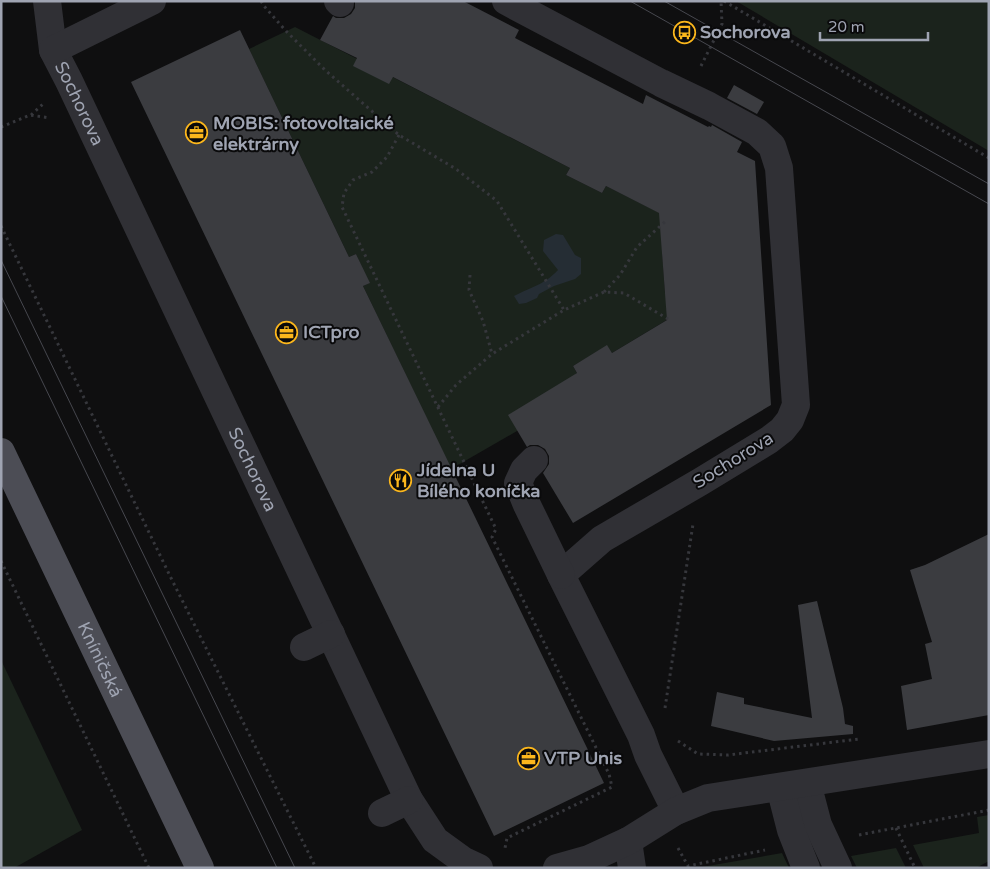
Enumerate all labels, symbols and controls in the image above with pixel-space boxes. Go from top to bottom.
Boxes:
scale bar [820,10,928,42]
text: 20 m [828,18,865,36]
bus stop icon: Sochorova [672,20,696,44]
place label: Sochorova [700,21,791,43]
street label: Sochorova [50,58,109,149]
place label: MOBIS: fotovoltaické elektrárny [213,112,394,155]
office icon: MOBIS: fotovoltaické elektrárny [185,121,209,145]
office icon: ICTpro [275,320,299,344]
place label: ICTpro [303,321,360,343]
street label: Sochorova [223,424,282,515]
street label: Sochorova [689,427,777,493]
place label: Jídelna U Bílého koníčka [416,459,540,502]
restaurant icon: Jídelna U Bílého koníčka [389,468,413,492]
street label: Kníničská [73,618,128,701]
office icon: VTP Unis [516,746,540,770]
place label: VTP Unis [544,747,623,769]

